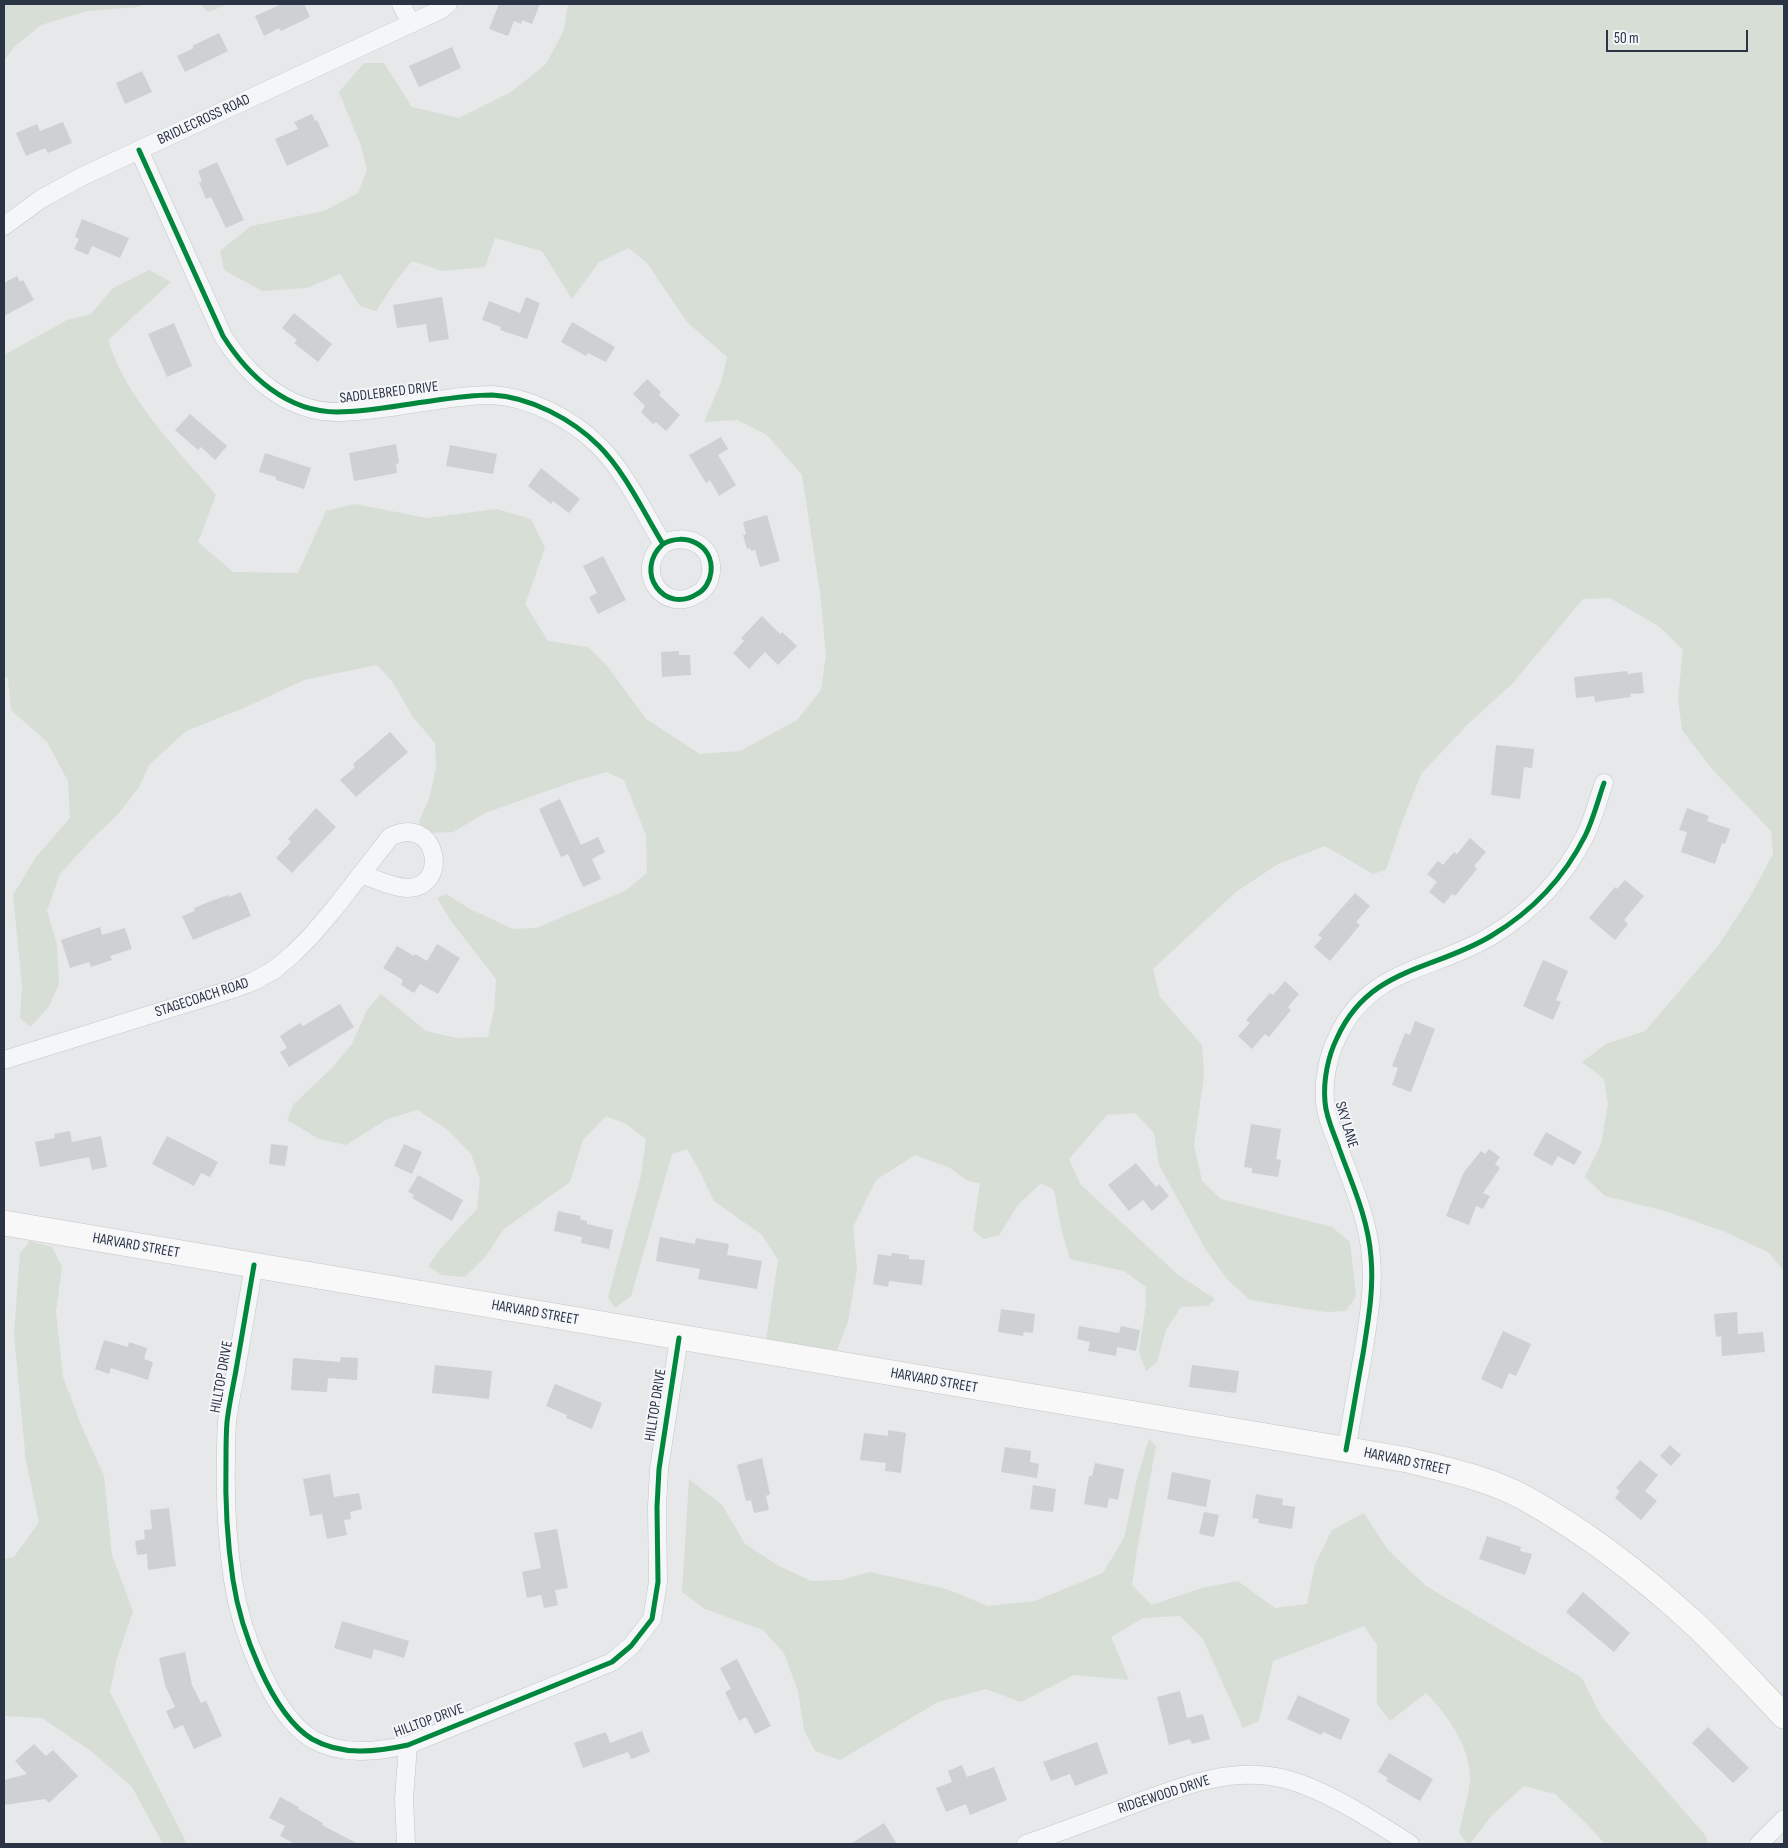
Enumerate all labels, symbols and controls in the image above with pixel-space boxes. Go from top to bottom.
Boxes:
scale bar [1608,20,1750,52]
text: 50 m [1614,29,1639,48]
street label: BRIDLECROSS ROAD [155,91,253,149]
street label: SADDLEBRED DRIVE [339,378,439,408]
street label: STAGECOACH ROAD [153,974,251,1022]
street label: SKY LANE [1330,1099,1362,1151]
street label: HARVARD STREET [91,1229,181,1263]
street label: HARVARD STREET [490,1296,580,1330]
street label: HILLTOP DRIVE [207,1339,237,1415]
street label: HARVARD STREET [889,1364,979,1398]
street label: HILLTOP DRIVE [641,1368,671,1442]
street label: HARVARD STREET [1362,1444,1452,1480]
street label: HILLTOP DRIVE [392,1700,466,1742]
street label: RIDGEWOOD DRIVE [1116,1772,1212,1818]

